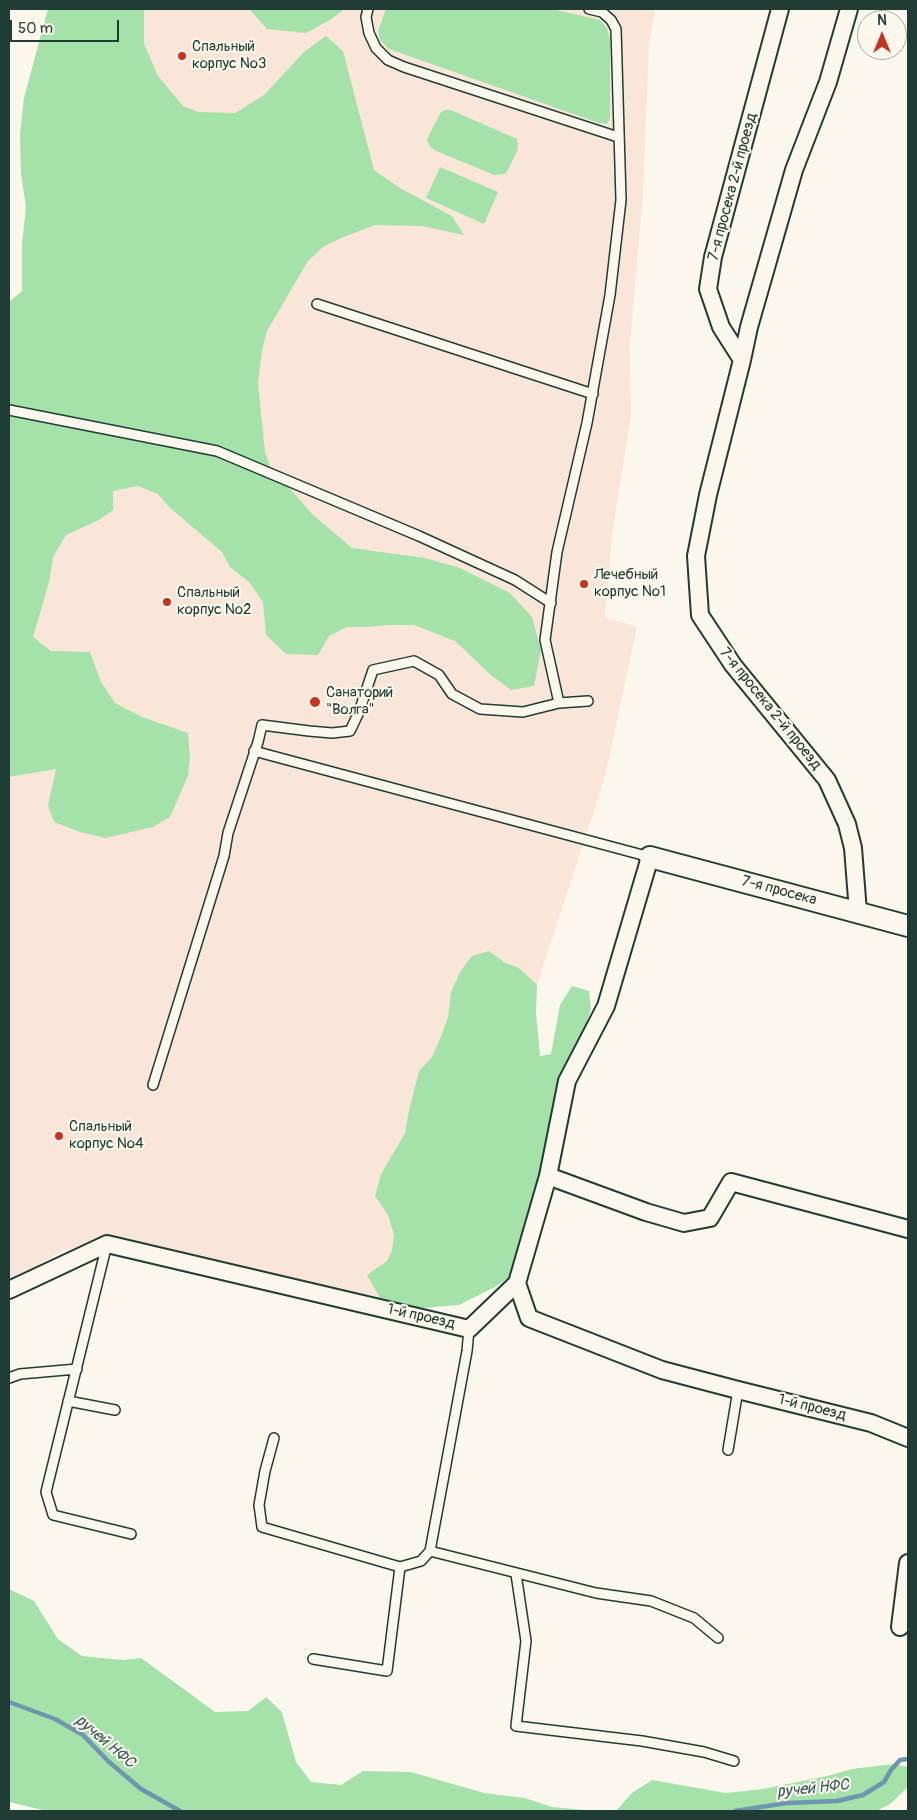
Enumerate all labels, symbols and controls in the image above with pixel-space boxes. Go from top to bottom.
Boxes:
scale bar [12,10,121,42]
north arrow [857,10,907,60]
text: N [877,12,887,29]
text: 50 m [18,19,53,38]
place label: Спальный корпус №3 [192,38,266,73]
marker: Спальный корпус №3 [176,50,188,62]
street label: 7-я просека 2-й проезд [705,111,761,263]
place label: Лечебный корпус №1 [594,566,666,601]
marker: Лечебный корпус №1 [578,578,590,590]
place label: Спальный корпус №2 [177,584,251,619]
marker: Спальный корпус №2 [161,596,173,608]
street label: 7-я просека 2-й проезд [715,644,825,774]
place label: Санаторий "Волга" [326,684,393,719]
marker: Санаторий "Волга" [308,695,322,709]
street label: 7-я просека [739,872,819,910]
place label: Спальный корпус №4 [69,1118,144,1153]
marker: Спальный корпус №4 [53,1130,65,1142]
street label: 1-й проезд [385,1300,457,1334]
street label: 1-й проезд [776,1391,848,1425]
water label: ручей НФС [71,1711,139,1773]
water label: ручей НФС [776,1776,850,1802]

